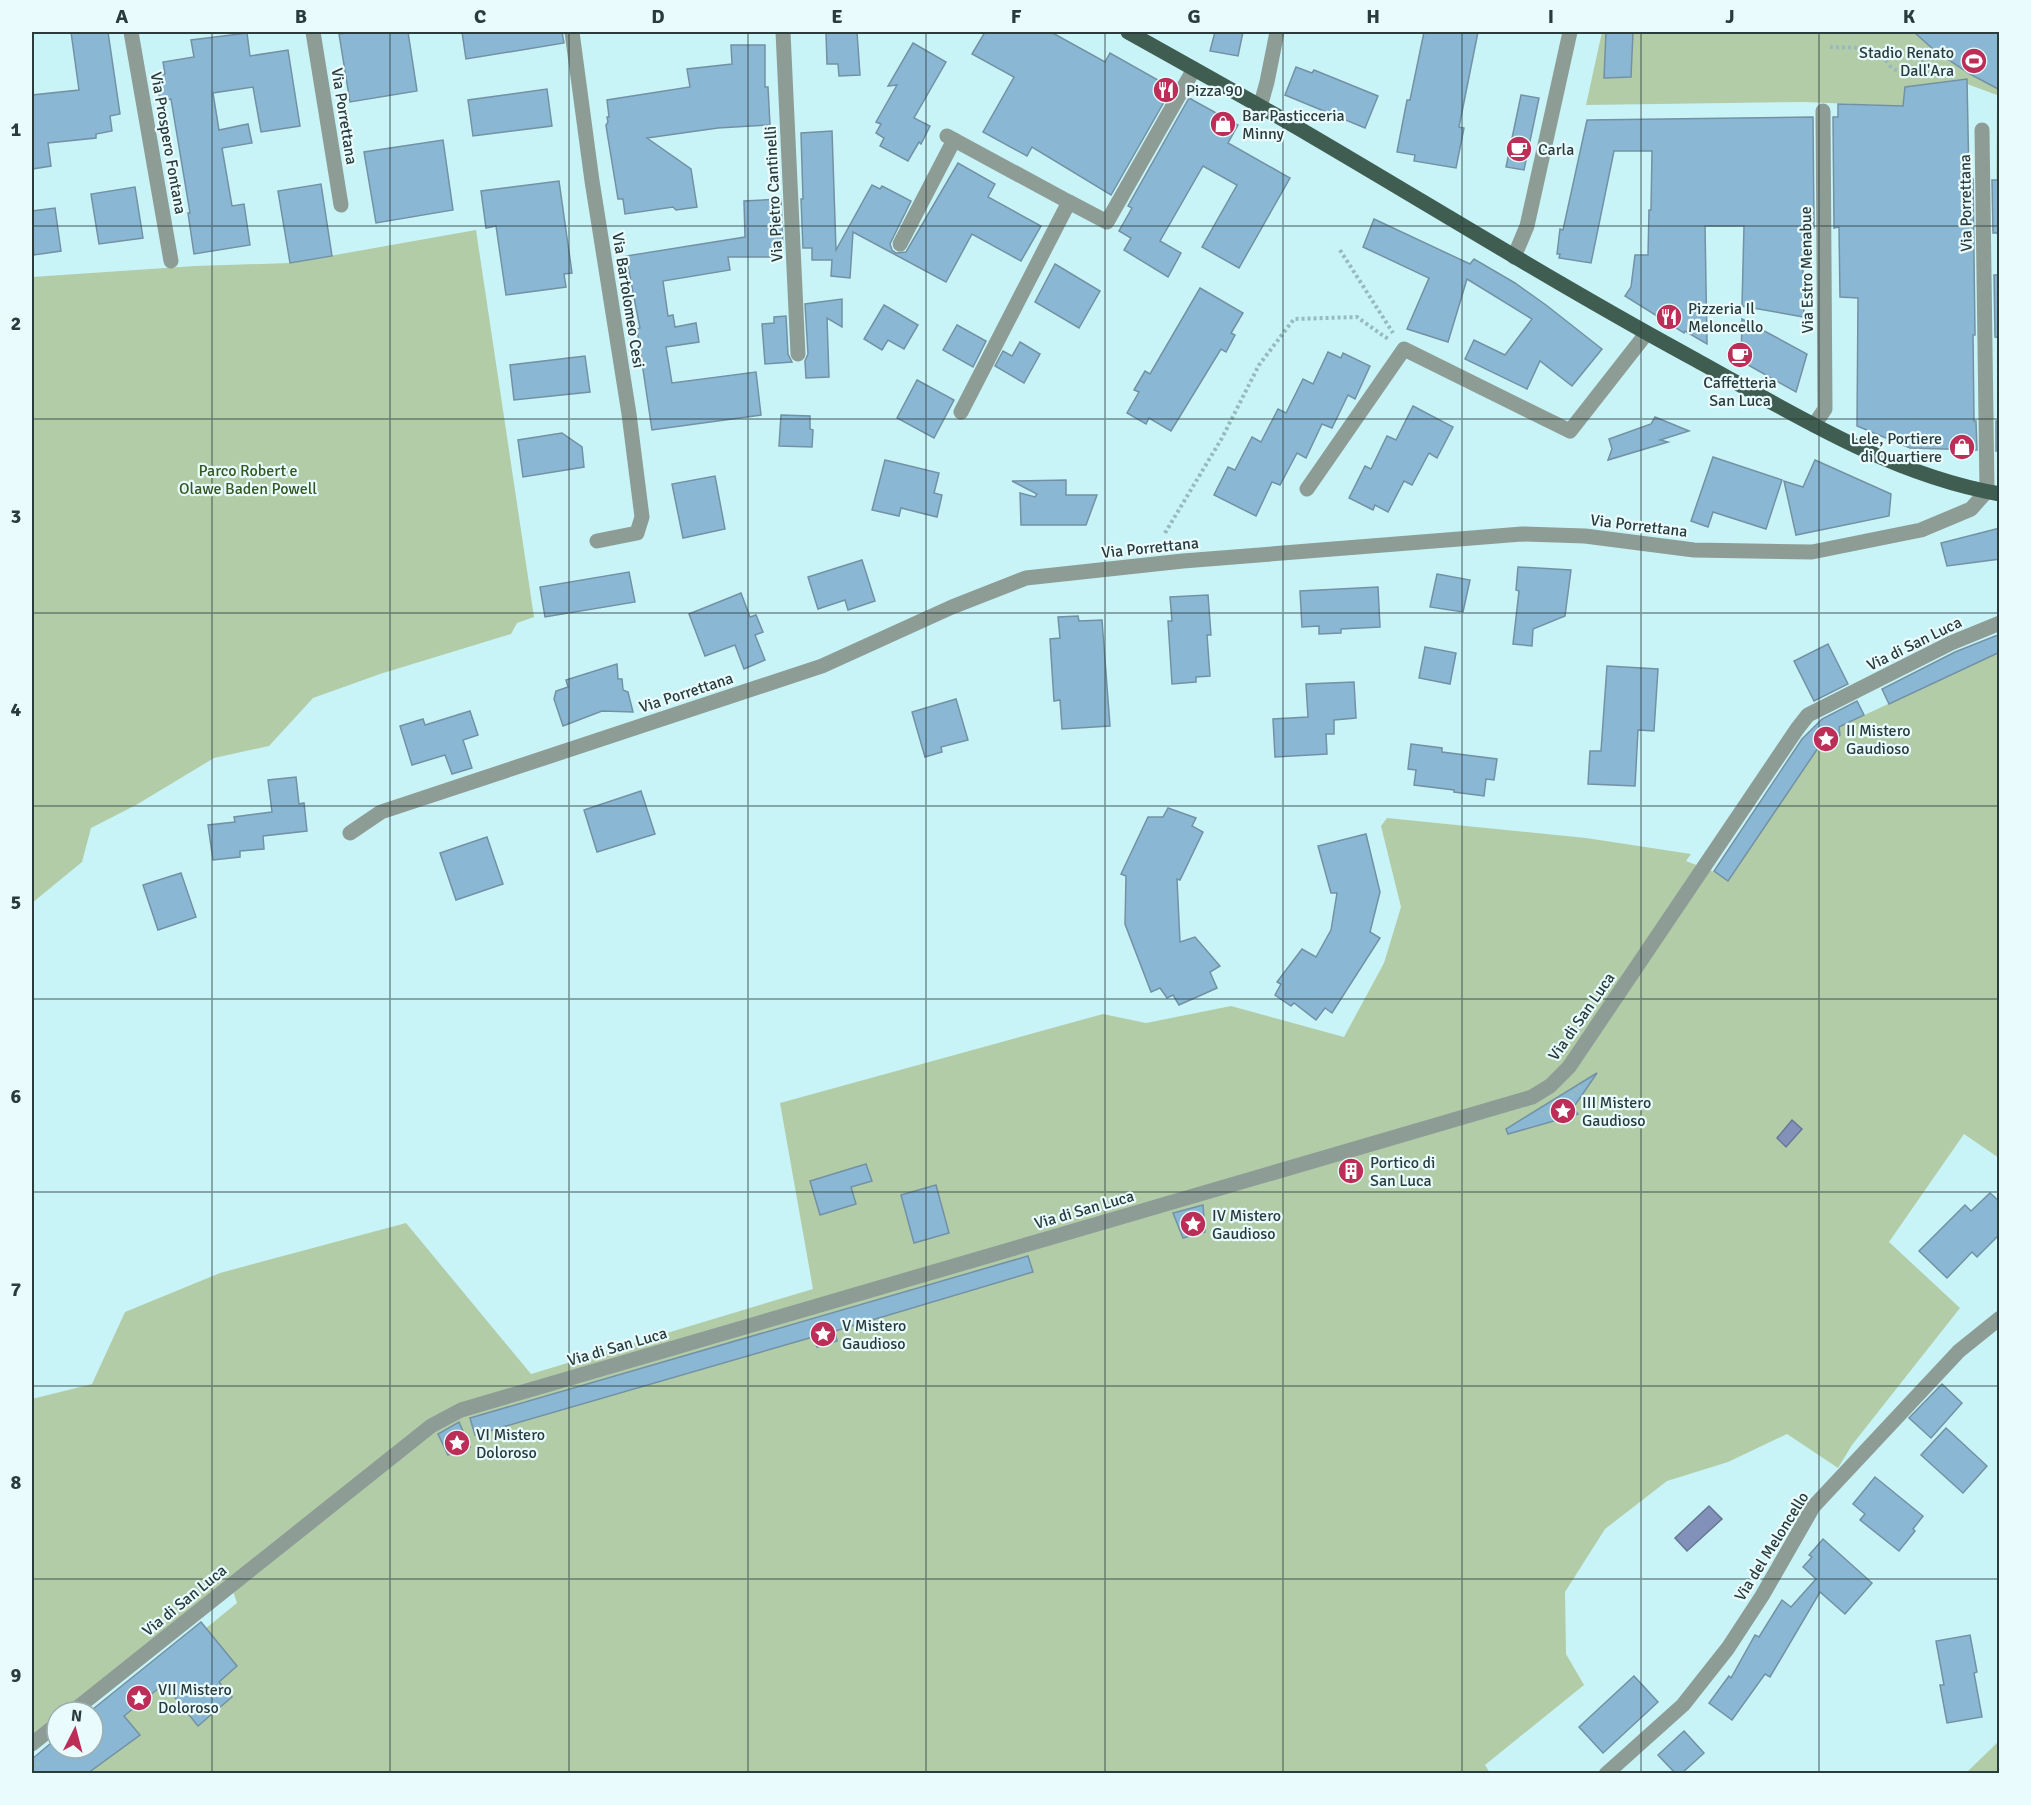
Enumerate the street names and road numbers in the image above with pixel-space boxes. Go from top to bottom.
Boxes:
street label: Via Porrettana [326,66,362,166]
street label: Via Prospero Fontana [146,70,190,216]
street label: Via Pietro Cantinelli [760,125,788,263]
street label: Via Porrettana [1955,154,1977,252]
street label: Via Estro Menabue [1796,206,1818,334]
street label: Via Bartolomeo Cesi [607,231,649,370]
street label: Via Porrettana [1589,510,1689,542]
street label: Via Porrettana [1100,533,1200,563]
street label: Via di San Luca [1864,612,1965,675]
street label: Via Porrettana [637,668,736,718]
street label: Via di San Luca [1544,969,1620,1065]
street label: Via di San Luca [1032,1186,1137,1234]
street label: Via di San Luca [565,1323,670,1371]
street label: Via del Meloncello [1730,1488,1814,1605]
street label: Via di San Luca [138,1561,231,1641]

